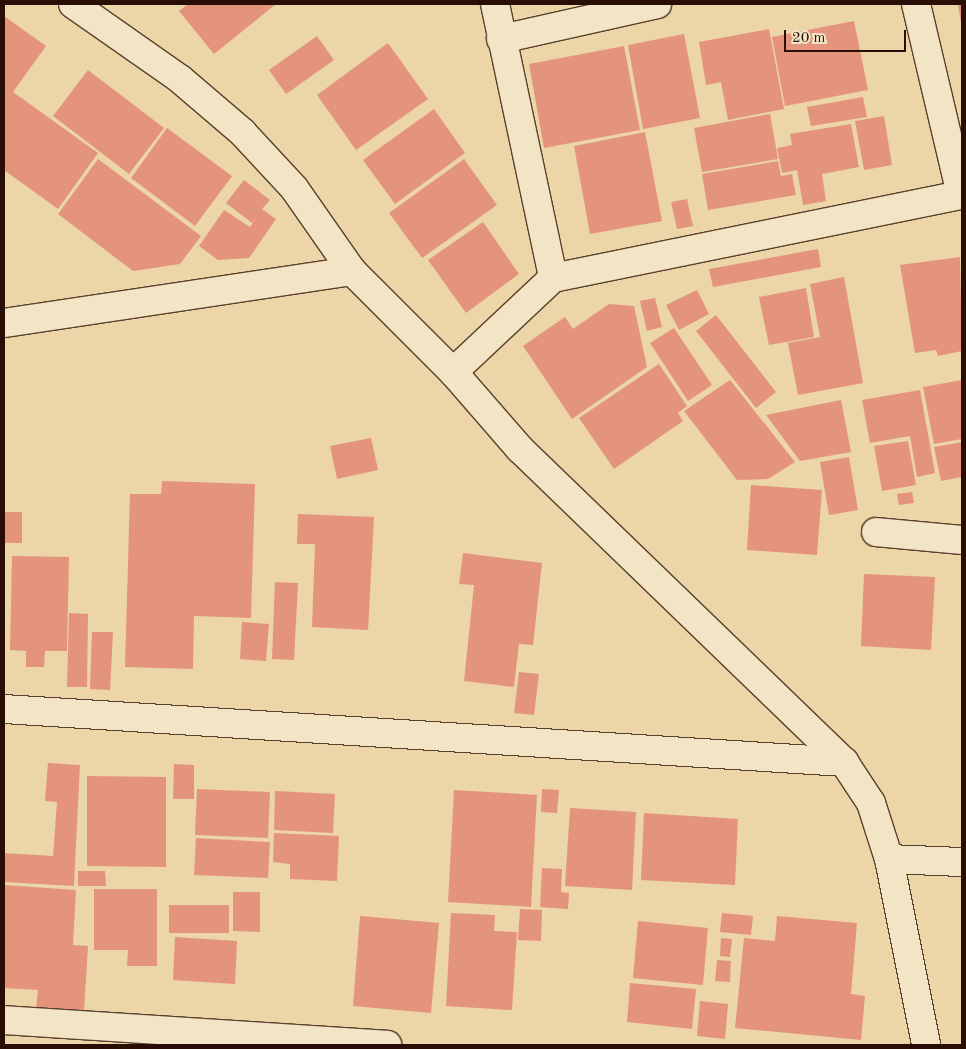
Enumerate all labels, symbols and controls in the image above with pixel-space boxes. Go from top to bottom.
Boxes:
scale bar [786,20,908,52]
text: 20 m [792,31,826,46]

